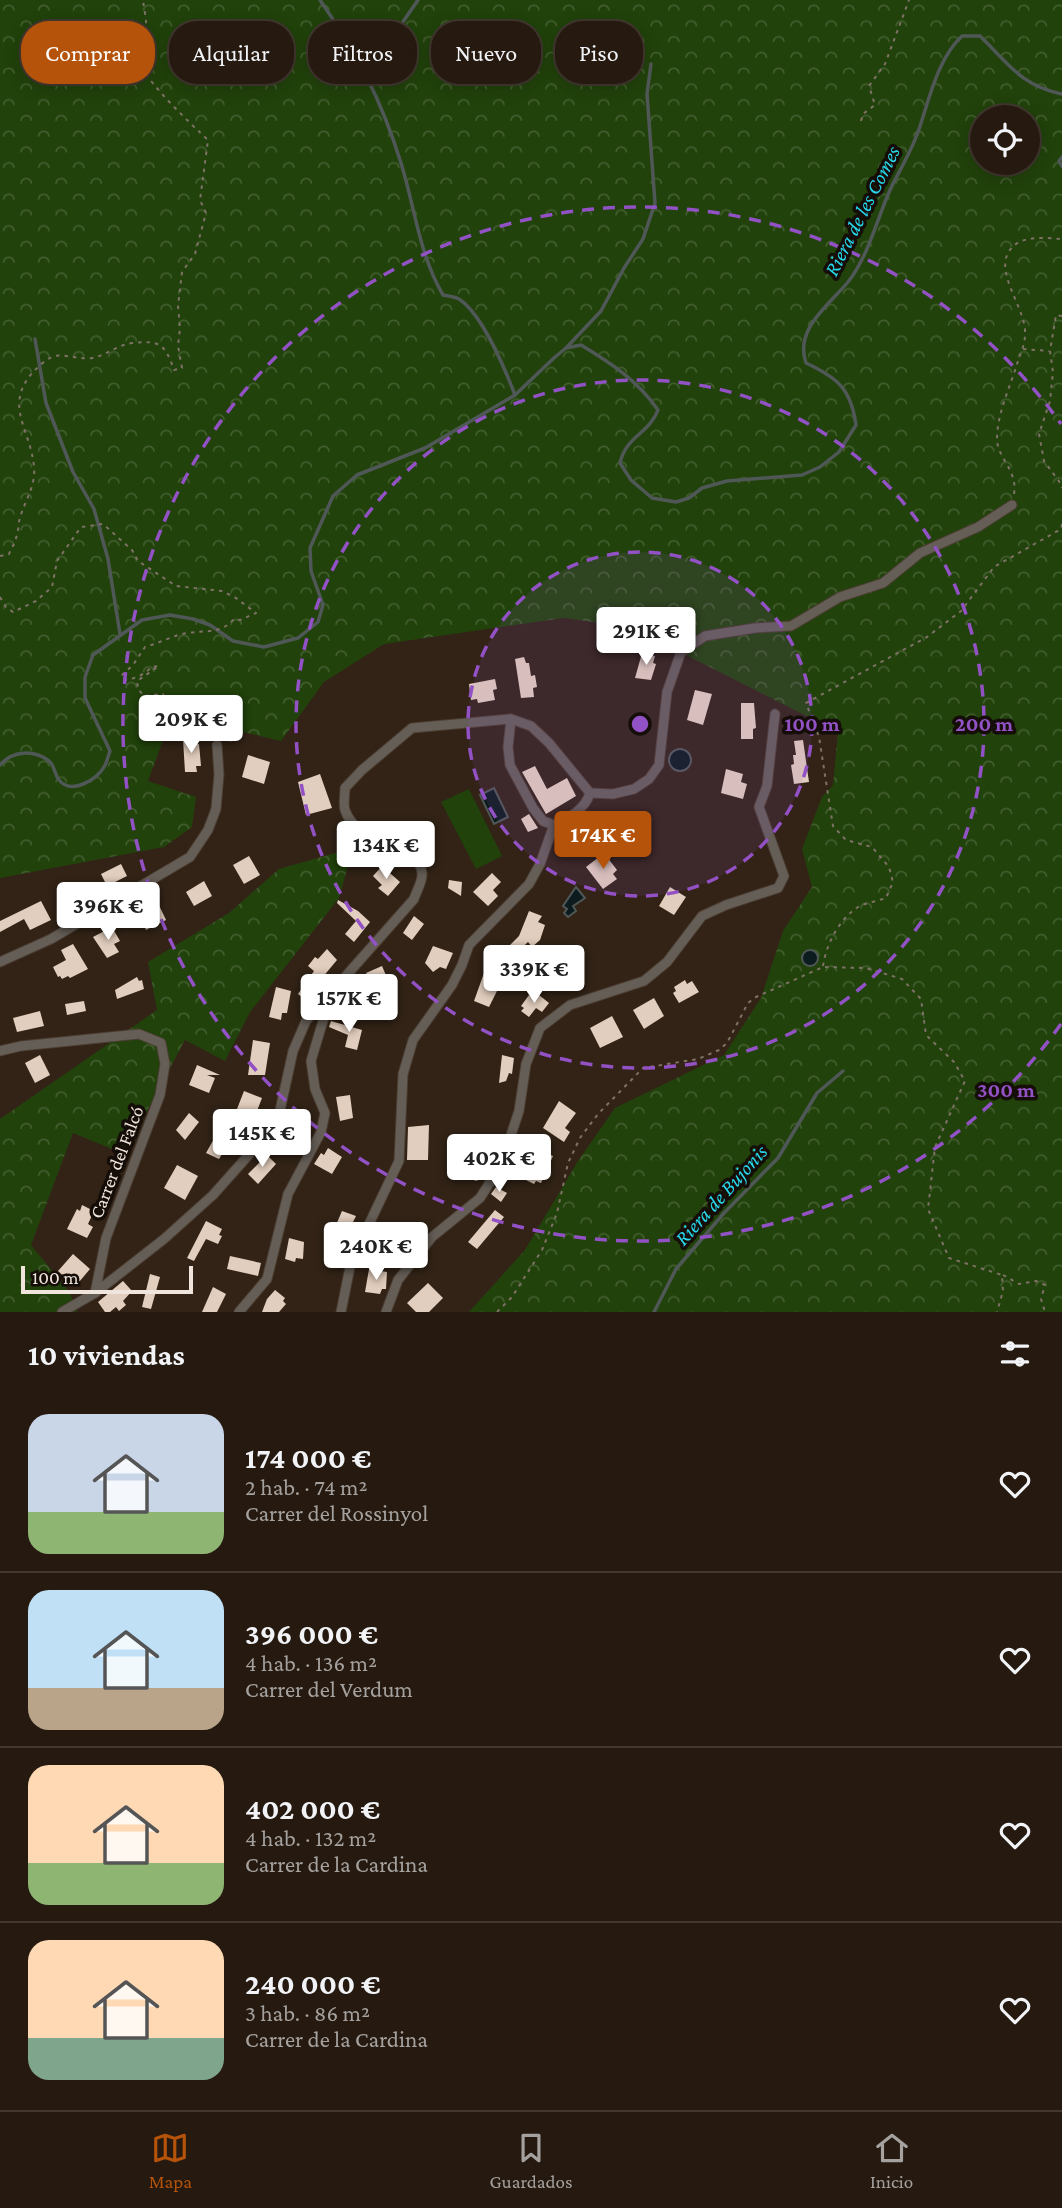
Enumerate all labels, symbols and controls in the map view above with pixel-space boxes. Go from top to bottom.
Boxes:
chip: Comprar [21,21,155,84]
chip: Alquilar [169,21,294,84]
chip: Filtros [308,21,417,84]
chip: Nuevo [431,21,541,84]
chip: Piso [555,21,643,84]
map controls [970,105,1040,175]
button: locate [970,105,1040,175]
water label: Riera de les Comes [819,142,905,280]
pin: 291K € [589,608,703,667]
text: 291K € [613,617,680,643]
pin: 209K € [134,696,248,755]
text: 209K € [155,705,227,731]
centre of rings [628,712,652,736]
text: 100 m [784,712,840,736]
text: 200 m [955,712,1013,736]
pin: 174K € [546,812,660,871]
text: 174K € [570,821,636,847]
pin: 134K € [329,822,443,881]
text: 134K € [353,831,419,857]
pin: 396K € [51,883,165,942]
text: 396K € [73,892,143,918]
pin: 339K € [477,946,591,1005]
text: 339K € [499,955,569,981]
pin: 157K € [292,974,406,1034]
text: 157K € [317,984,381,1010]
text: 300 m [977,1078,1035,1102]
street label: Carrer del Falcó [85,1103,148,1221]
pin: 145K € [205,1110,319,1169]
text: 145K € [229,1119,295,1145]
pin: 402K € [442,1134,556,1194]
water label: Riera de Bujonis [670,1140,773,1250]
text: 402K € [463,1144,535,1170]
pin: 240K € [319,1222,433,1282]
text: 240K € [340,1232,412,1258]
scale bar [21,1263,192,1295]
text: 100 m [32,1267,79,1288]
icon: filters [996,1335,1034,1373]
text: 10 viviendas [28,1338,185,1371]
text: 174 000 € [245,1441,371,1474]
icon: home [84,1442,168,1526]
icon: heart [996,1465,1034,1503]
text: 2 hab. · 74 m² [245,1474,368,1500]
text: Carrer del Rossinyol [245,1500,428,1526]
text: 396 000 € [245,1617,378,1650]
icon: home [84,1618,168,1702]
icon: heart [996,1641,1034,1679]
text: 4 hab. · 136 m² [245,1650,377,1676]
text: Carrer del Verdum [245,1676,413,1702]
text: 402 000 € [245,1792,380,1825]
icon: home [84,1793,168,1877]
icon: heart [996,1816,1034,1854]
text: 4 hab. · 132 m² [245,1825,376,1851]
text: Carrer de la Cardina [245,1851,428,1877]
text: 240 000 € [245,1967,381,2000]
icon: home [84,1968,168,2052]
icon: heart [996,1991,1034,2029]
text: 3 hab. · 86 m² [245,2000,370,2026]
text: Carrer de la Cardina [245,2026,428,2052]
tab: Mapa [149,2129,192,2192]
tab: Guardados [490,2129,573,2192]
tab: Inicio [870,2129,913,2192]

